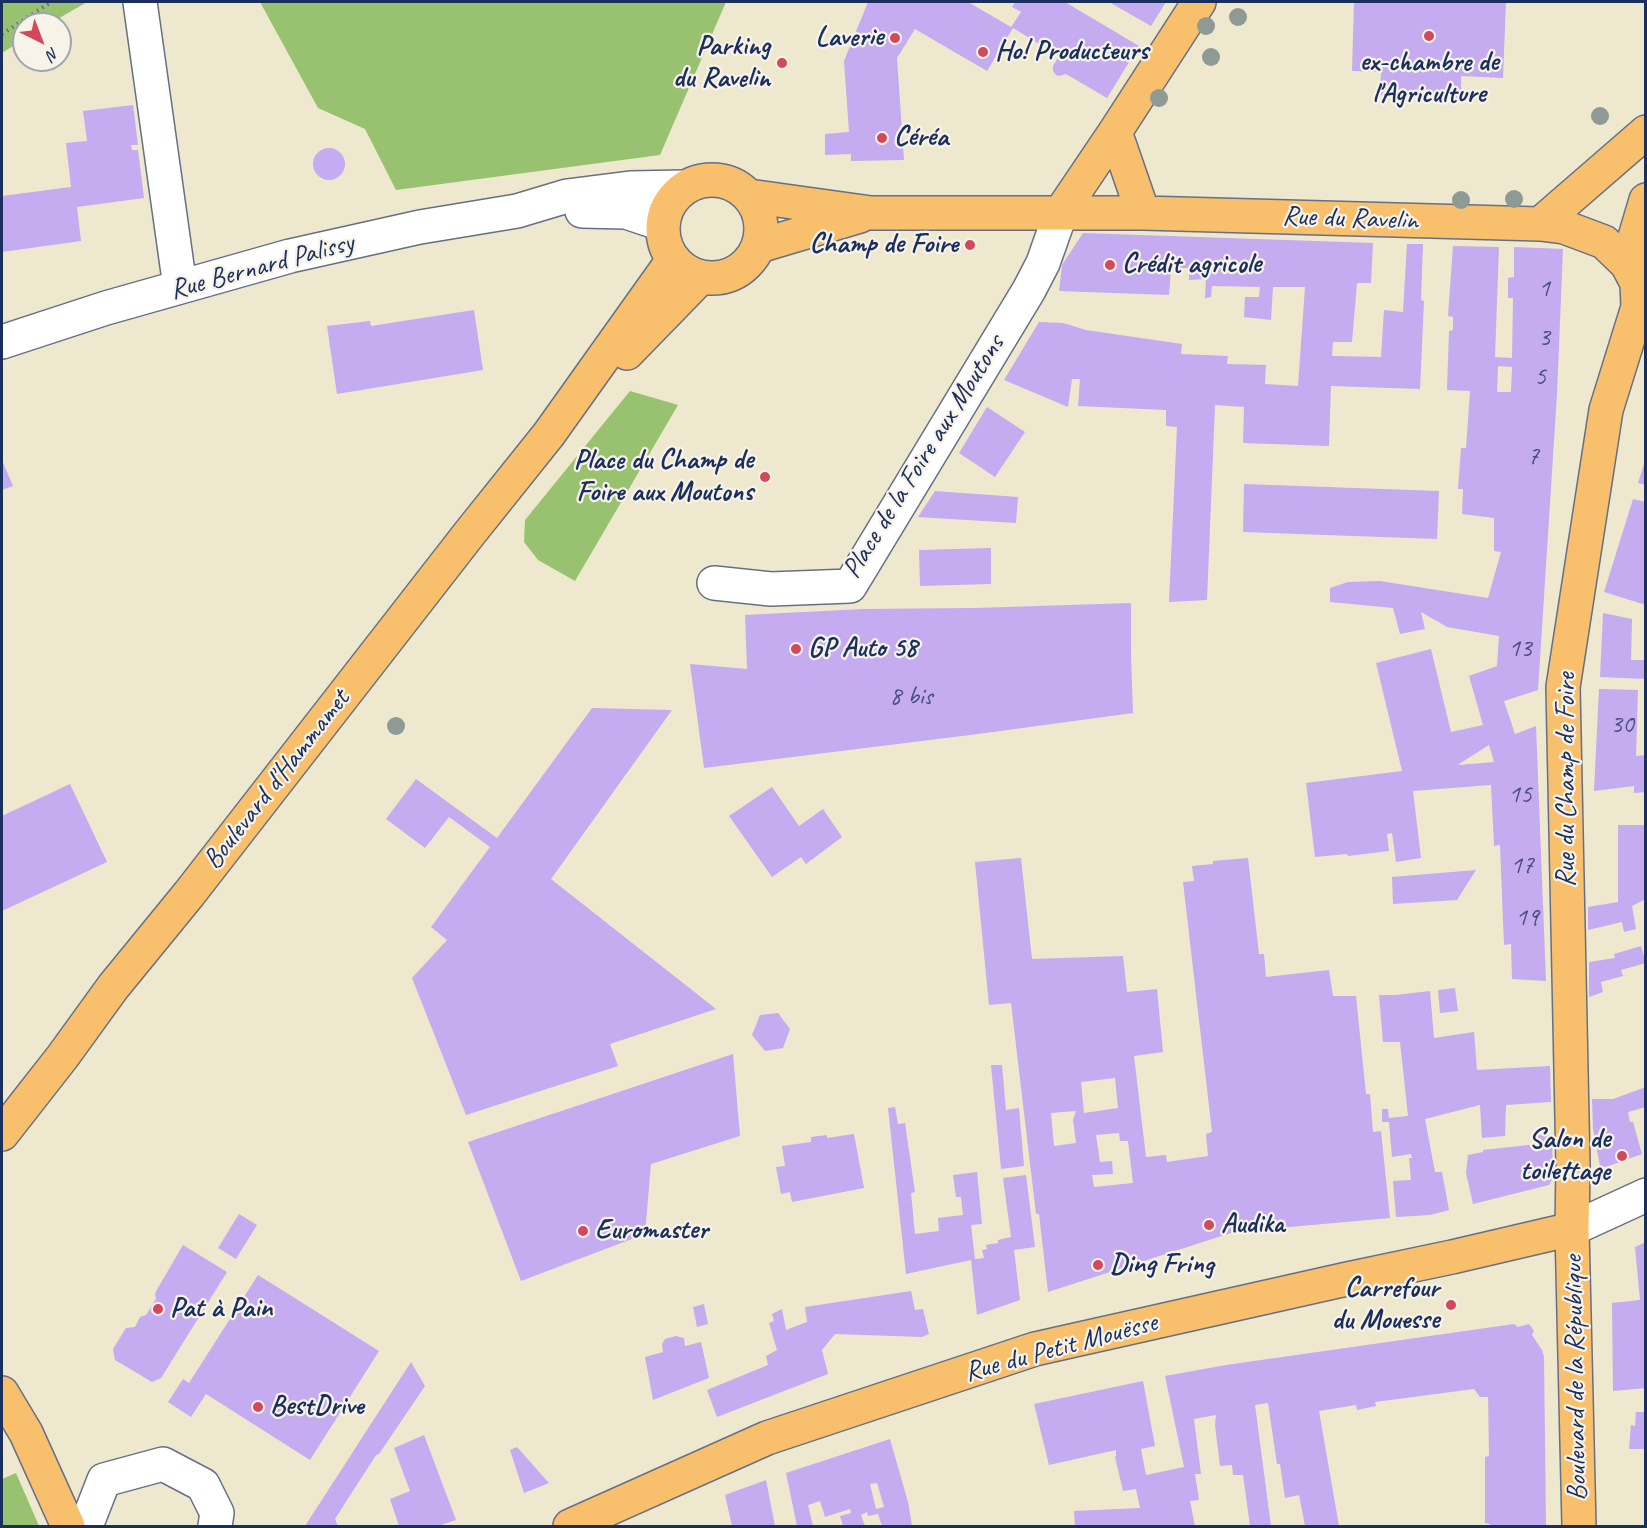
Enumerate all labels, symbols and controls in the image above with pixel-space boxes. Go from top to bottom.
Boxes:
north arrow [12,12,72,72]
place label: Laverie [816,21,883,55]
marker: ex-chambre de l'Agriculture [1422,29,1436,43]
place label: Parking du Ravelin [673,30,770,96]
marker: Laverie [888,31,902,45]
place label: Ho! Producteurs [995,35,1148,69]
text: N [42,43,63,65]
marker: Ho! Producteurs [976,45,990,59]
place label: ex-chambre de l'Agriculture [1360,46,1498,112]
marker: Parking du Ravelin [775,56,789,70]
place label: Céréa [894,121,948,155]
marker: Céréa [875,131,889,145]
street label: Rue du Ravelin [1282,200,1418,238]
street label: Rue Bernard Palissy [167,226,357,308]
place label: Champ de Foire [809,228,958,262]
marker: Champ de Foire [963,238,977,252]
place label: Crédit agricole [1122,248,1261,282]
marker: Crédit agricole [1103,258,1117,272]
house number: 1 [1538,273,1550,305]
house number: 3 [1538,322,1550,354]
street label: Place de la Foire aux Moutons [835,329,1013,585]
house number: 5 [1534,361,1546,393]
house number: 7 [1527,441,1539,473]
place label: Place du Champ de Foire aux Moutons [574,444,753,510]
marker: Place du Champ de Foire aux Moutons [758,470,772,484]
place label: GP Auto 58 [808,632,917,666]
house number: 13 [1508,633,1532,665]
marker: GP Auto 58 [789,642,803,656]
street label: Rue du Champ de Foire [1550,673,1584,887]
house number: 8 bis [889,681,933,713]
street label: Boulevard d'Hammamet [197,684,357,876]
house number: 30 [1610,709,1634,741]
house number: 15 [1508,779,1532,811]
house number: 17 [1510,850,1534,882]
house number: 19 [1515,902,1539,934]
place label: Salon de toilettage [1520,1123,1610,1189]
marker: Salon de toilettage [1615,1149,1629,1163]
place label: Audika [1221,1208,1284,1242]
place label: Euromaster [595,1214,708,1248]
marker: Audika [1202,1218,1216,1232]
marker: Euromaster [576,1224,590,1238]
place label: Ding Fring [1110,1248,1214,1282]
street label: Boulevard de la République [1557,1255,1595,1501]
marker: Ding Fring [1091,1258,1105,1272]
place label: Carrefour du Mouesse [1332,1272,1439,1338]
place label: Pat à Pain [170,1292,272,1326]
marker: Carrefour du Mouesse [1444,1298,1458,1312]
marker: Pat à Pain [151,1302,165,1316]
street label: Rue du Petit Mouësse [961,1306,1161,1390]
place label: BestDrive [270,1390,364,1424]
marker: BestDrive [251,1400,265,1414]

